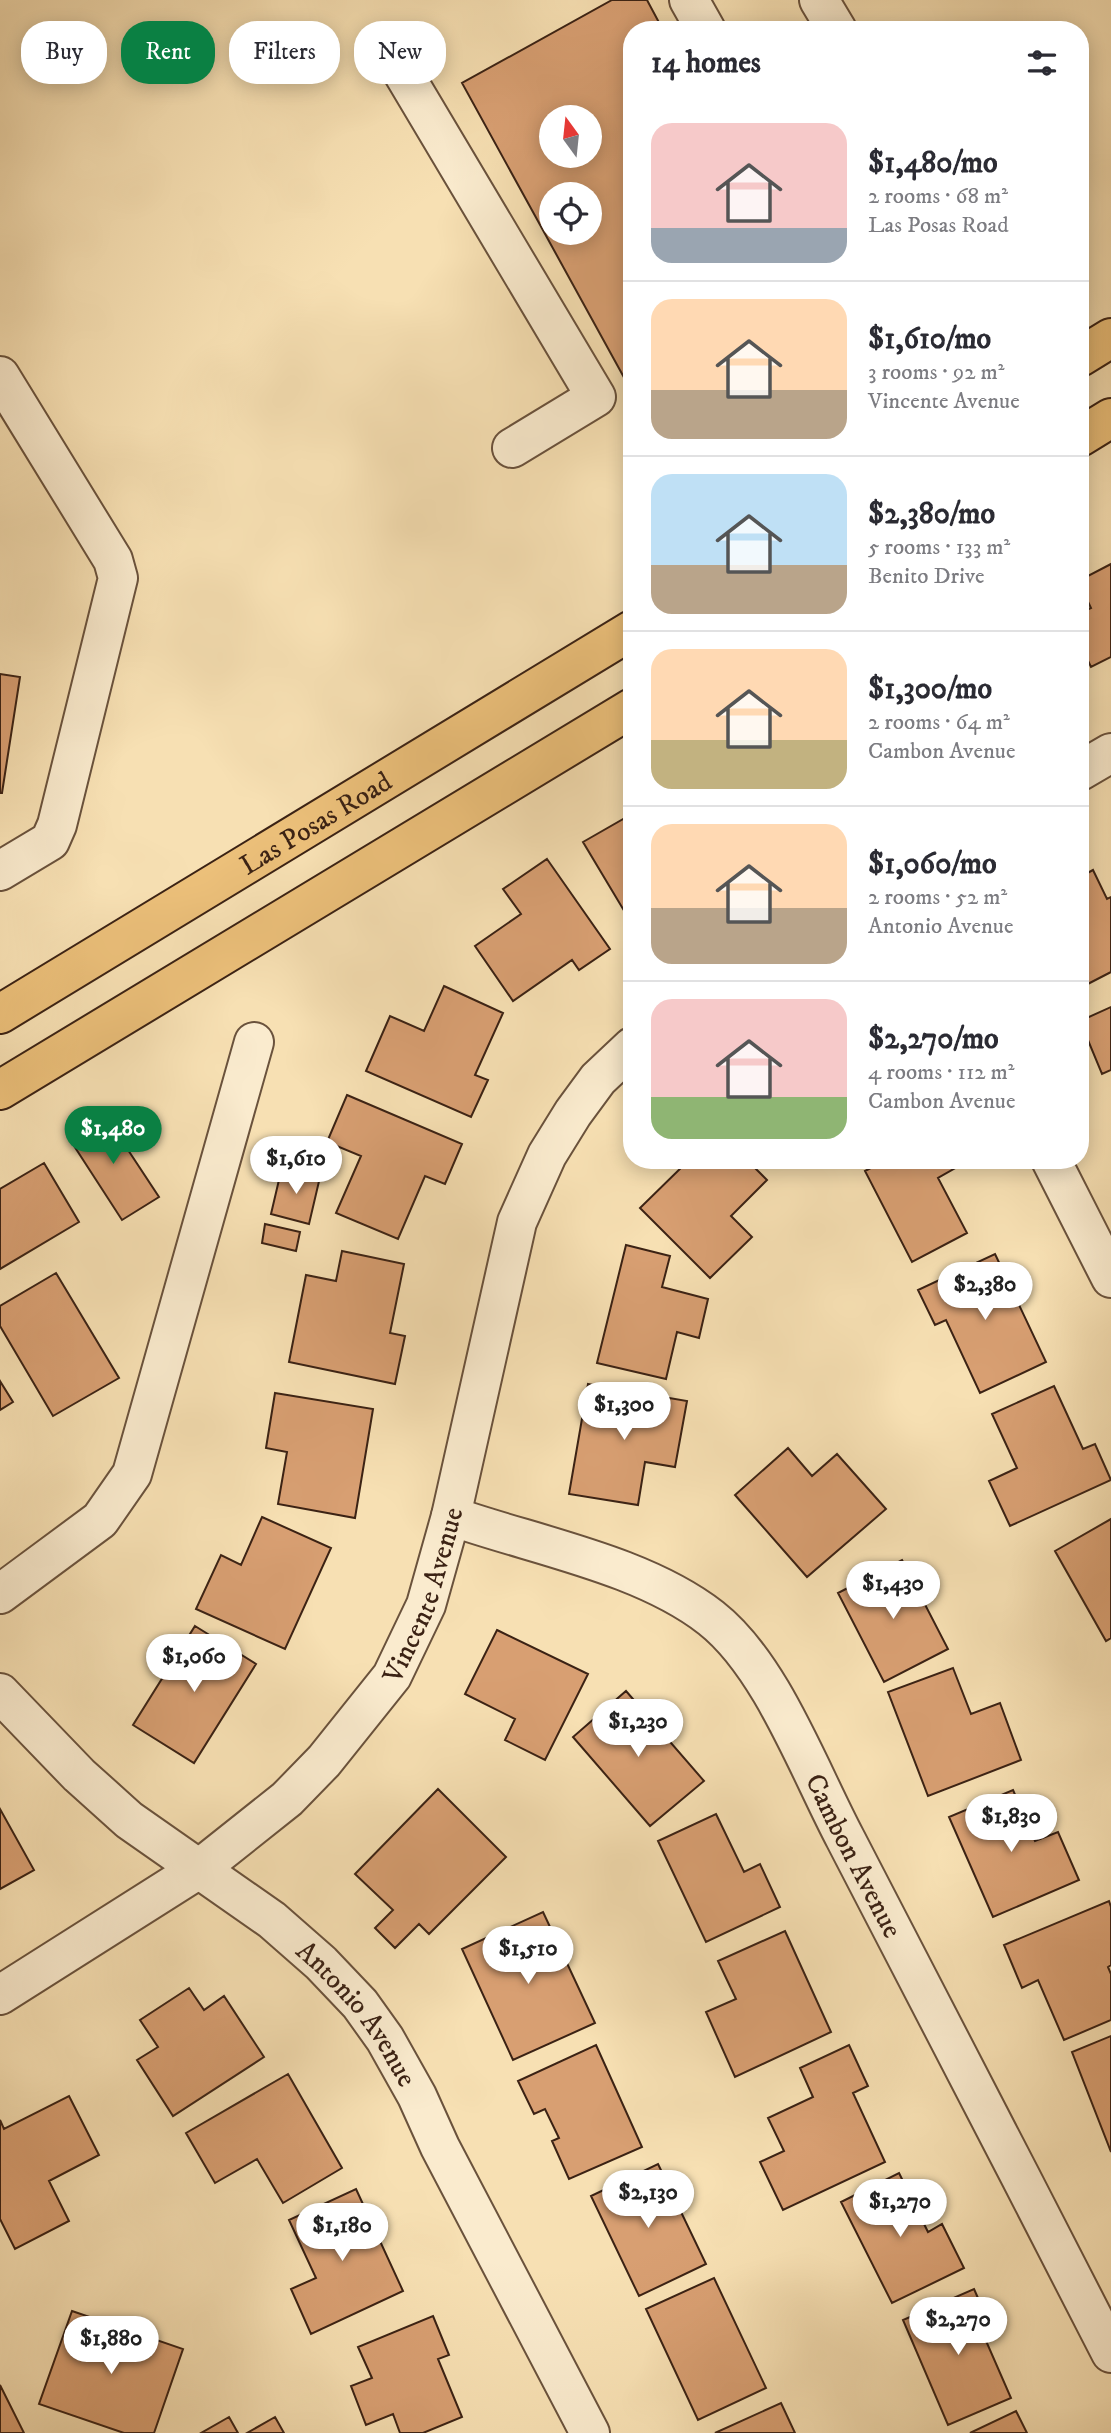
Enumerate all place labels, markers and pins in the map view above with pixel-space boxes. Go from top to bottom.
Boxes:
pin: $1,480 [56,1106,170,1166]
pin: $1,610 [239,1136,353,1196]
pin: $2,380 [928,1262,1042,1322]
pin: $1,300 [567,1382,681,1442]
pin: $1,430 [836,1562,950,1621]
pin: $1,060 [137,1634,251,1694]
pin: $1,230 [581,1700,695,1759]
pin: $1,830 [954,1794,1068,1854]
pin: $1,510 [471,1926,585,1986]
pin: $2,130 [591,2170,705,2230]
pin: $1,270 [843,2180,957,2239]
pin: $1,180 [285,2204,399,2263]
pin: $2,270 [901,2298,1015,2357]
pin: $1,880 [54,2316,168,2376]

